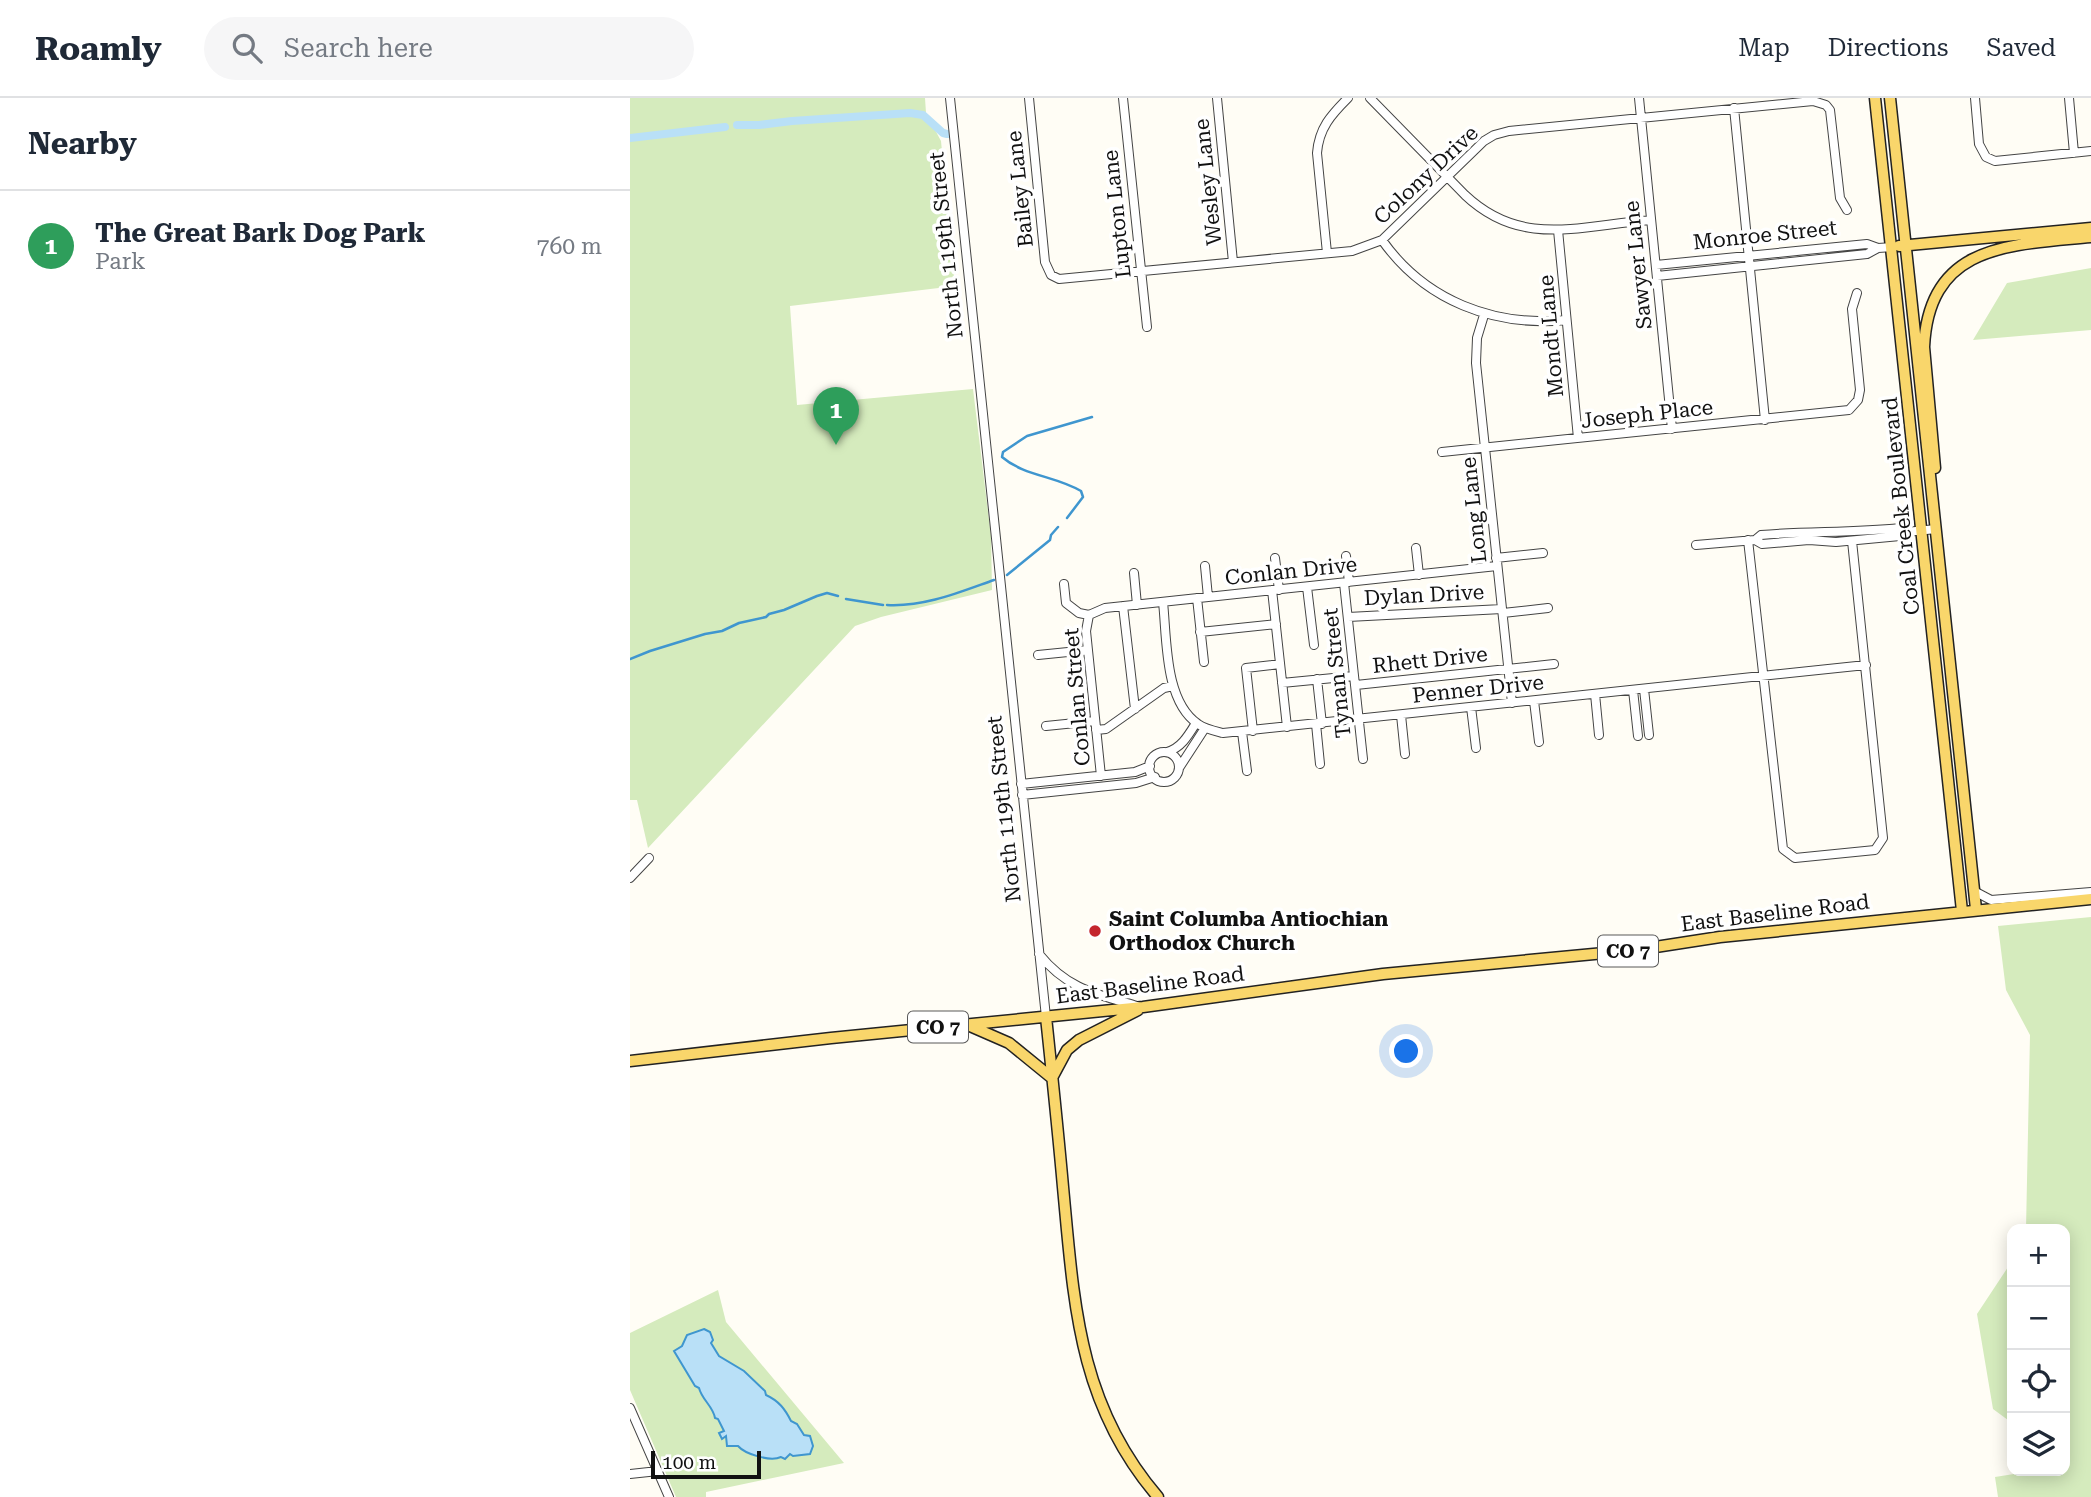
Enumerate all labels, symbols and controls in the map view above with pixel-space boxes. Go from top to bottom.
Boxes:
search box [204,17,694,80]
text: Roamly [35,29,162,68]
icon: search [228,29,266,67]
text: Search here [284,33,433,63]
text: Map [1738,34,1790,62]
text: Directions [1828,34,1948,62]
text: Saved [1986,34,2056,62]
street label: Wesley Lane [1189,118,1227,246]
street label: Colony Drive [1369,121,1483,229]
text: Nearby [28,126,137,161]
street label: Bailey Lane [1002,129,1038,249]
street label: Lupton Lane [1098,149,1136,279]
street label: North 119th Street [924,150,968,339]
street label: Sawyer Lane [1619,200,1657,330]
street label: Monroe Street [1692,215,1838,254]
text: The Great Bark Dog Park [95,218,426,248]
text: 1 [45,233,57,260]
text: 760 m [537,233,602,260]
text: Park [95,248,146,275]
street label: Mondt Lane [1534,274,1568,398]
pin: 1 [813,387,859,445]
street label: Joseph Place [1580,395,1714,433]
street label: Coal Creek Boulevard [1878,395,1924,616]
street label: Long Lane [1457,456,1491,564]
street label: Conlan Drive [1224,552,1358,590]
street label: Dylan Drive [1363,580,1485,610]
street label: Tynan Street [1318,607,1356,739]
street label: Conlan Street [1059,627,1095,767]
street label: Rhett Drive [1371,642,1489,678]
street label: Penner Drive [1411,670,1545,708]
street label: North 119th Street [982,714,1026,903]
street label: East Baseline Road [1679,889,1871,936]
place label: Saint Columba Antiochian Orthodox Church [1109,907,1388,955]
marker: Saint Columba Antiochian Orthodox Church [1087,923,1103,939]
road number: CO 7 [1598,936,1658,966]
street label: East Baseline Road [1054,961,1246,1008]
road number: CO 7 [908,1012,968,1043]
your location [1389,1034,1423,1068]
map controls [2007,1224,2070,1476]
button: + [2007,1224,2070,1287]
button: − [2007,1287,2070,1350]
button: locate [2007,1350,2070,1413]
button: layers [2007,1413,2070,1476]
scale bar [651,1448,761,1480]
text: 100 m [662,1451,716,1474]

